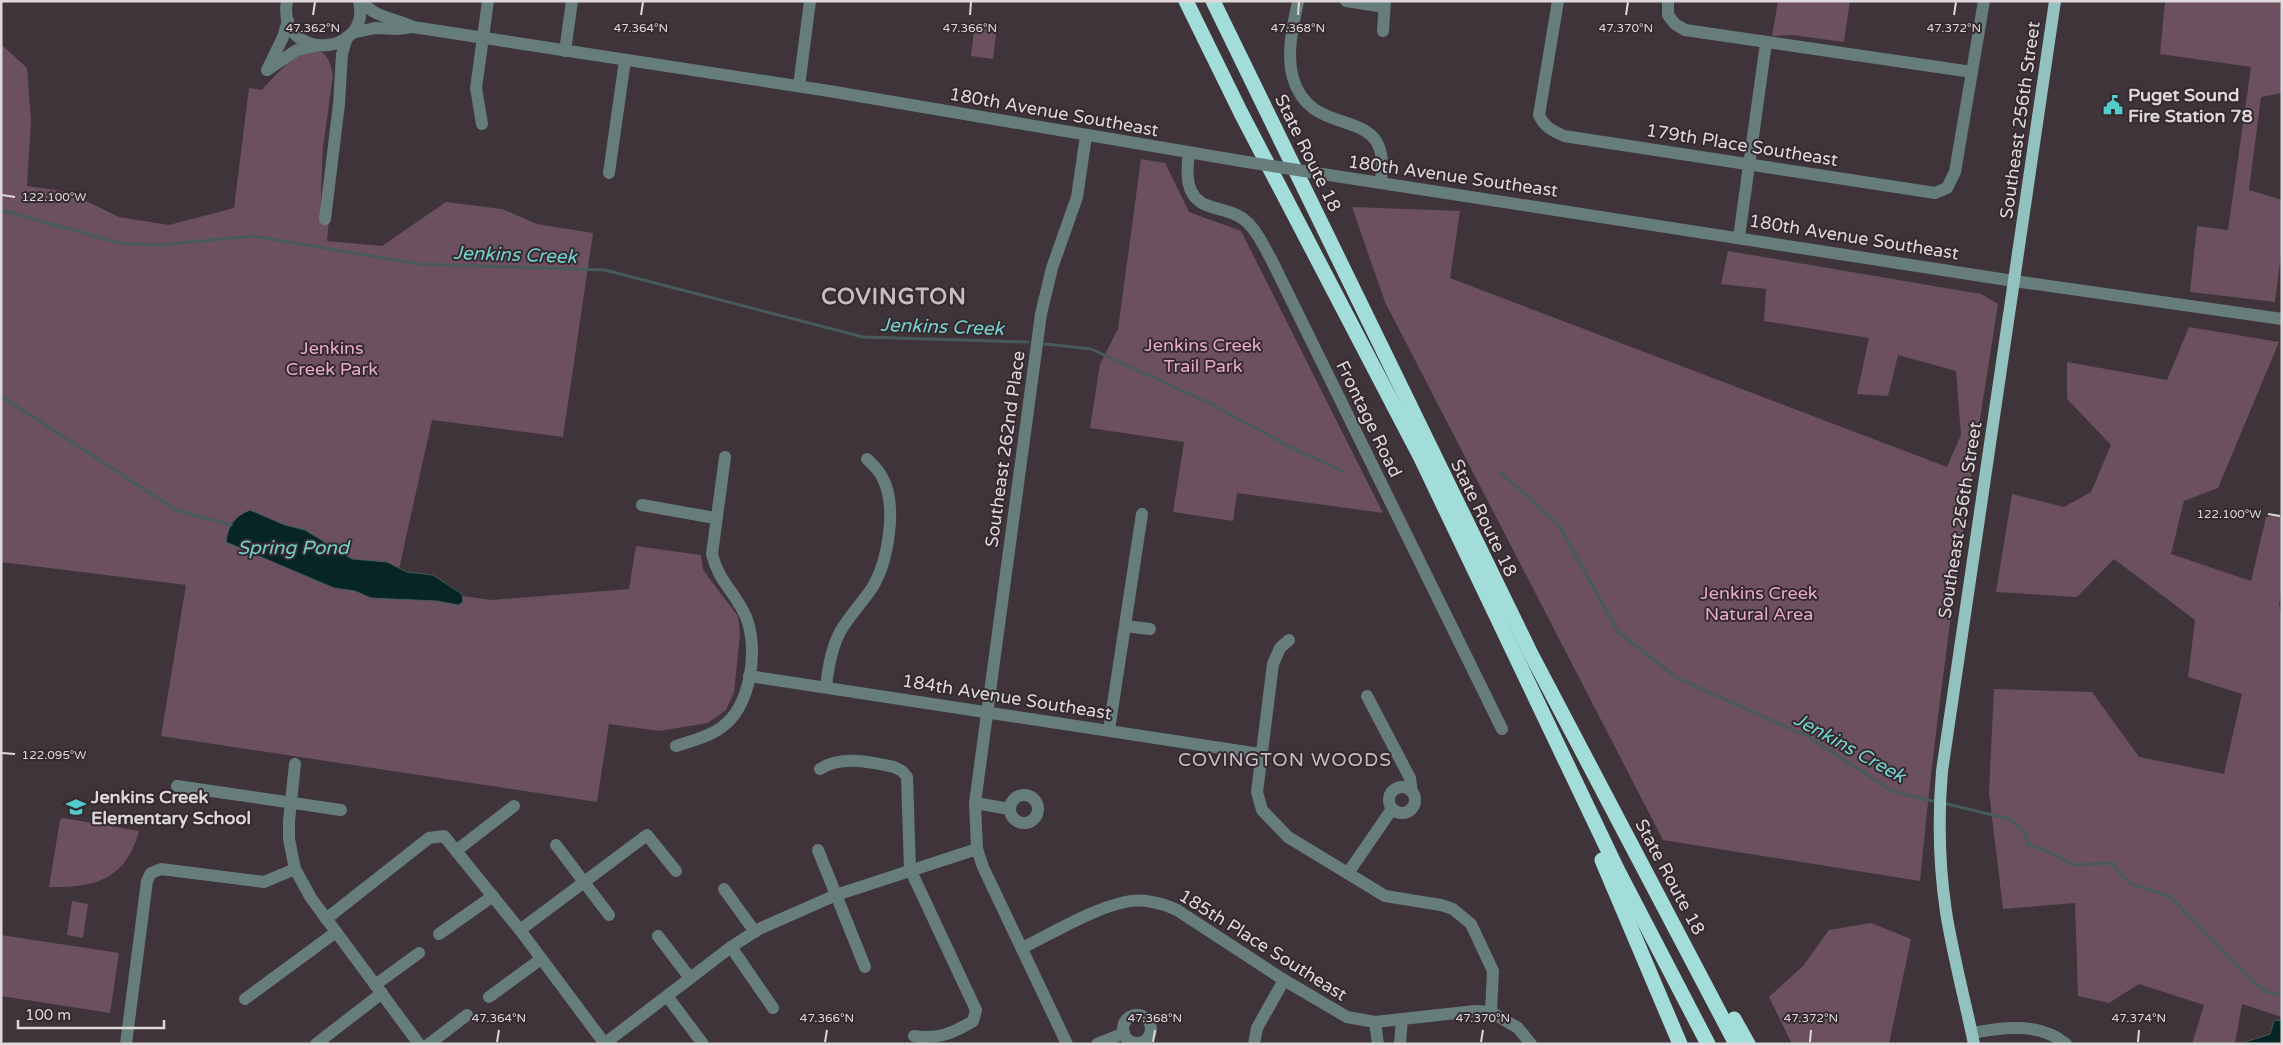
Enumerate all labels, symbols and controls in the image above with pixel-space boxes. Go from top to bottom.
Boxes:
street label: Southeast 256th Street [1995,20,2045,220]
text: 47.362°N [286,21,340,35]
text: 47.364°N [614,21,668,35]
text: 47.366°N [943,21,997,35]
text: 47.368°N [1271,21,1325,35]
text: 47.370°N [1599,21,1653,35]
text: 47.372°N [1927,21,1981,35]
street label: 180th Avenue Southeast [948,83,1160,141]
place label: Puget Sound Fire Station 78 [2128,84,2253,127]
street label: State Route 18 [1270,91,1346,215]
public building icon: Puget Sound Fire Station 78 [2102,94,2124,116]
street label: 179th Place Southeast [1644,119,1840,171]
street label: 180th Avenue Southeast [1346,150,1560,202]
text: 122.100°W [21,190,87,204]
street label: 180th Avenue Southeast [1748,210,1961,264]
water label: Jenkins Creek [453,242,579,268]
district label: COVINGTON [821,284,967,310]
water label: Jenkins Creek [880,314,1006,340]
park label: Jenkins Creek Trail Park [1144,334,1262,377]
park label: Jenkins Creek Park [286,337,378,380]
street label: Southeast 262nd Place [980,349,1030,549]
street label: Frontage Road [1331,357,1407,481]
street label: Southeast 256th Street [1934,420,1986,620]
street label: State Route 18 [1446,456,1522,580]
text: 122.100°W [2196,507,2262,521]
water label: Spring Pond [237,537,351,559]
park label: Jenkins Creek Natural Area [1700,582,1818,625]
street label: 184th Avenue Southeast [901,670,1114,724]
water label: Jenkins Creek [1790,708,1910,788]
text: 122.095°W [22,748,86,762]
district label: COVINGTON WOODS [1178,749,1392,771]
place label: Jenkins Creek Elementary School [90,786,251,829]
school or university icon: Jenkins Creek Elementary School [65,796,87,818]
street label: State Route 18 [1630,815,1710,939]
street label: 185th Place Southeast [1175,884,1351,1006]
scale bar [18,998,164,1030]
text: 100 m [25,1006,71,1024]
text: 47.364°N [472,1011,526,1025]
text: 47.366°N [800,1011,854,1025]
text: 47.368°N [1128,1011,1182,1025]
text: 47.370°N [1456,1011,1510,1025]
text: 47.372°N [1784,1011,1838,1025]
text: 47.374°N [2112,1011,2166,1025]

